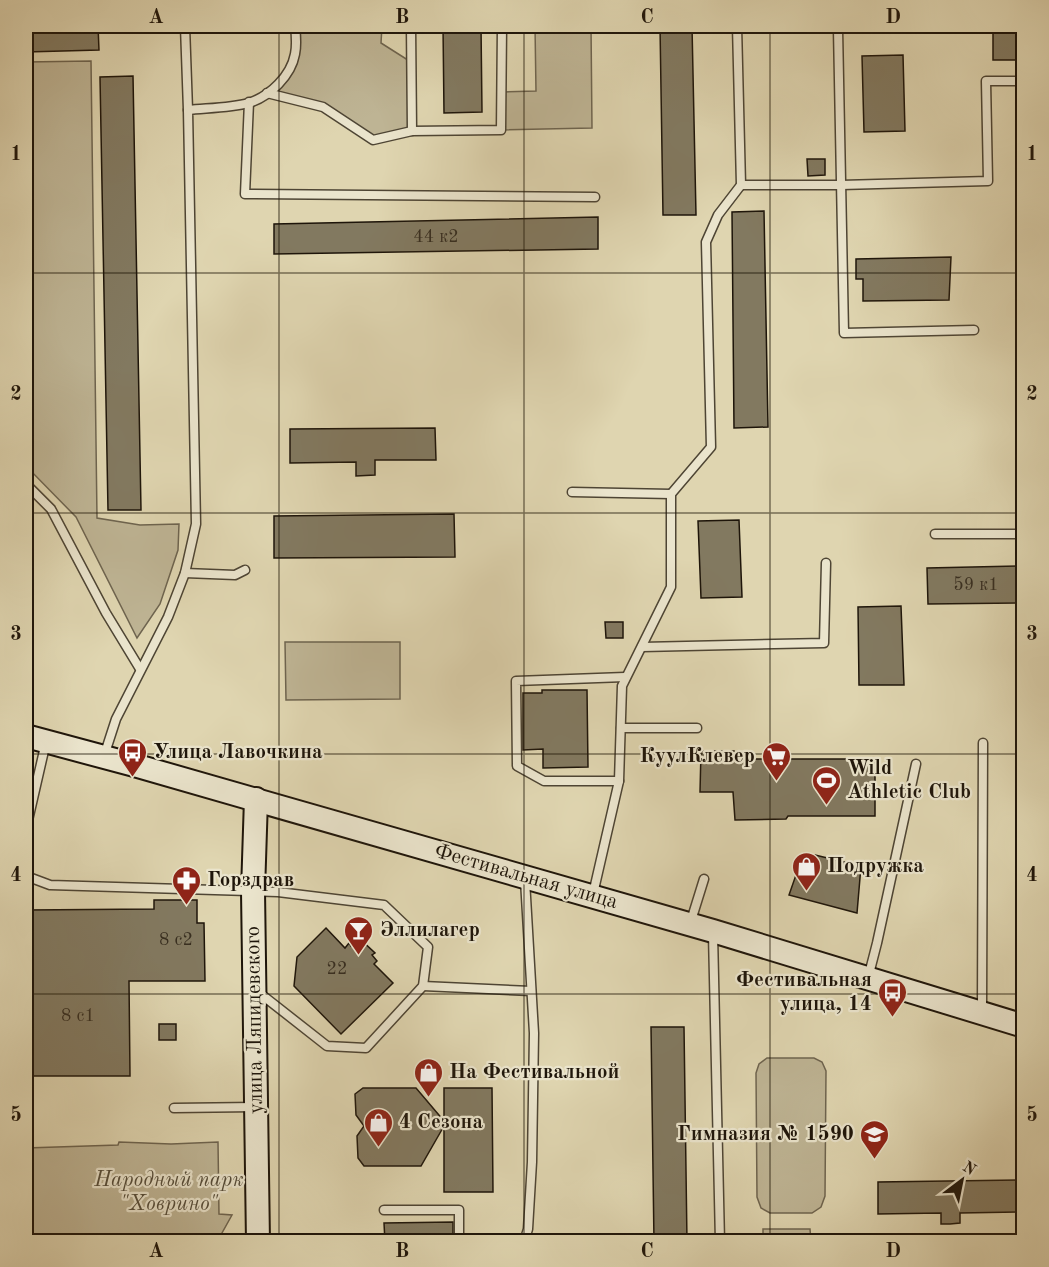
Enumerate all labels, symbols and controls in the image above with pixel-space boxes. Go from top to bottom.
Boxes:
text: A [148,8,164,28]
text: B [395,8,409,28]
text: C [640,8,654,28]
text: D [885,8,901,28]
text: 1 [10,145,22,165]
text: 1 [1026,145,1038,165]
house number: 44 к2 [413,228,459,246]
text: 2 [10,385,22,405]
text: 2 [1026,385,1038,405]
house number: 59 к1 [953,576,999,594]
text: 3 [10,625,22,645]
text: 3 [1026,625,1038,645]
bus stop icon: Улица Лавочкина [116,736,148,778]
supermarket icon: КуулКлевер [760,740,792,782]
place label: Улица Лавочкина [153,742,323,763]
place label: КуулКлевер [640,746,755,767]
place label: Wild Athletic Club [847,758,971,803]
sports icon: Wild Athletic Club [810,764,842,806]
street label: Фестивальная улица [432,841,620,913]
shop icon: Подружка [790,850,822,892]
place label: Подружка [827,856,924,877]
pharmacy icon: Горздрав [170,864,202,906]
text: 4 [10,866,22,886]
text: 4 [1026,866,1038,886]
place label: Горздрав [207,870,294,891]
bar icon: Эллилагер [343,914,375,956]
place label: Эллилагер [380,920,480,941]
street label: улица Ляпидевского [243,926,267,1114]
house number: 8 с2 [159,931,193,949]
house number: 22 [327,960,347,978]
place label: Фестивальная улица, 14 [736,970,872,1015]
bus stop icon: Фестивальная улица, 14 [877,976,909,1018]
house number: 8 с1 [61,1007,95,1025]
shop icon: На Фестивальной [412,1056,444,1098]
place label: На Фестивальной [449,1062,619,1083]
text: 5 [10,1105,22,1126]
text: 5 [1026,1105,1038,1126]
shop icon: 4 Сезона [362,1106,394,1148]
place label: 4 Сезона [399,1112,483,1133]
school or university icon: Гимназия № 1590 [859,1118,891,1160]
place label: Гимназия № 1590 [677,1124,854,1145]
north arrow [932,1150,992,1210]
text: N [959,1159,979,1179]
park label: Народный парк "Ховрино" [93,1170,244,1215]
text: A [148,1242,164,1262]
text: B [395,1242,409,1262]
text: C [640,1242,654,1262]
text: D [885,1242,901,1262]

